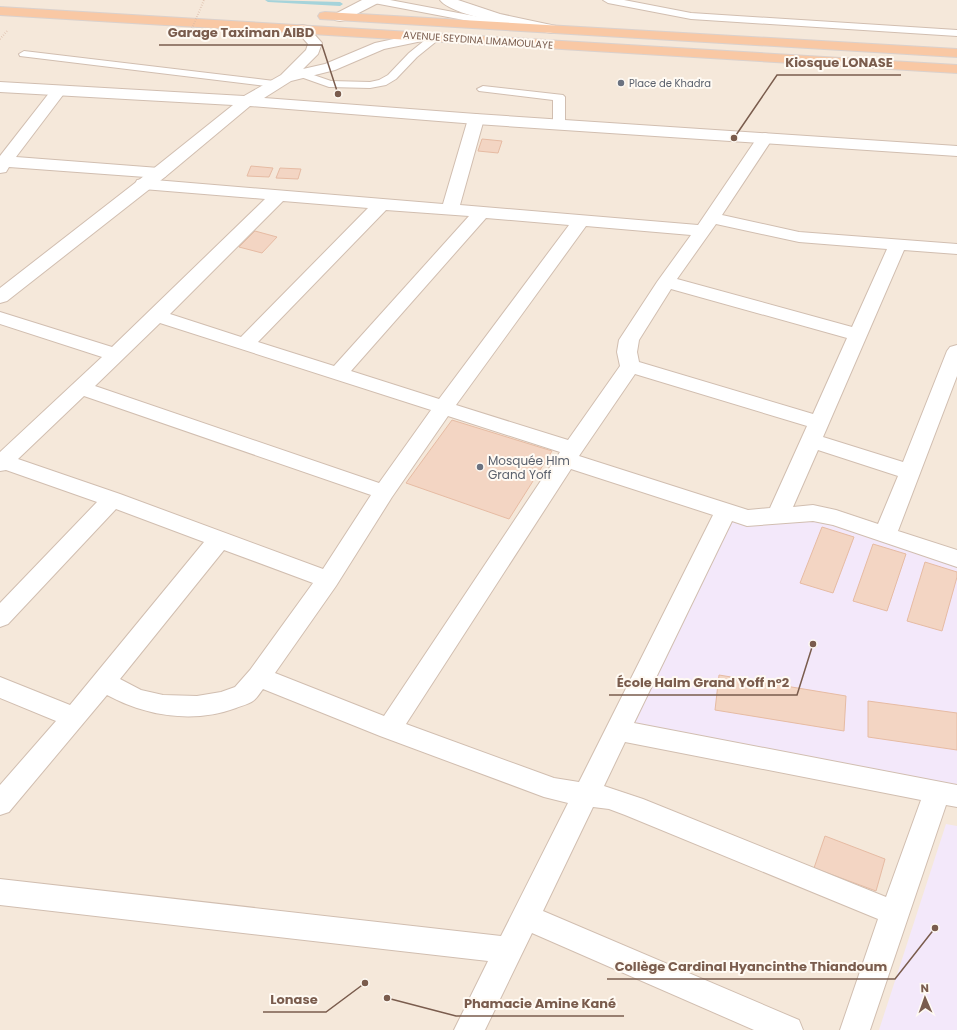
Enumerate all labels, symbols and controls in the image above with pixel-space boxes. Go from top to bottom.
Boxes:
callout: Garage Taximan AIBD [159,20,322,45]
text: Garage Taximan AIBD [168,23,315,42]
street label: AVENUE SEYDINA LIMAMOULAYE [402,27,554,53]
callout: Kiosque LONASE [777,50,901,75]
text: Kiosque LONASE [785,53,893,72]
place label: Place de Khadra [629,76,711,91]
marker: Place de Khadra [616,78,626,88]
place label: Mosquée Hlm Grand Yoff [488,452,570,483]
marker: Mosquée Hlm Grand Yoff [475,462,485,472]
callout: École Halm Grand Yoff n°2 [609,670,797,695]
text: École Halm Grand Yoff n°2 [617,673,790,692]
callout: Collège Cardinal Hyancinthe Thiandoum [607,954,895,979]
text: Collège Cardinal Hyancinthe Thiandoum [615,957,888,976]
north arrow [905,978,945,1018]
text: N [920,980,929,996]
callout: Lonase [263,987,326,1012]
text: Lonase [270,990,318,1009]
callout: Phamacie Amine Kané [456,991,624,1016]
text: Phamacie Amine Kané [464,994,616,1013]

